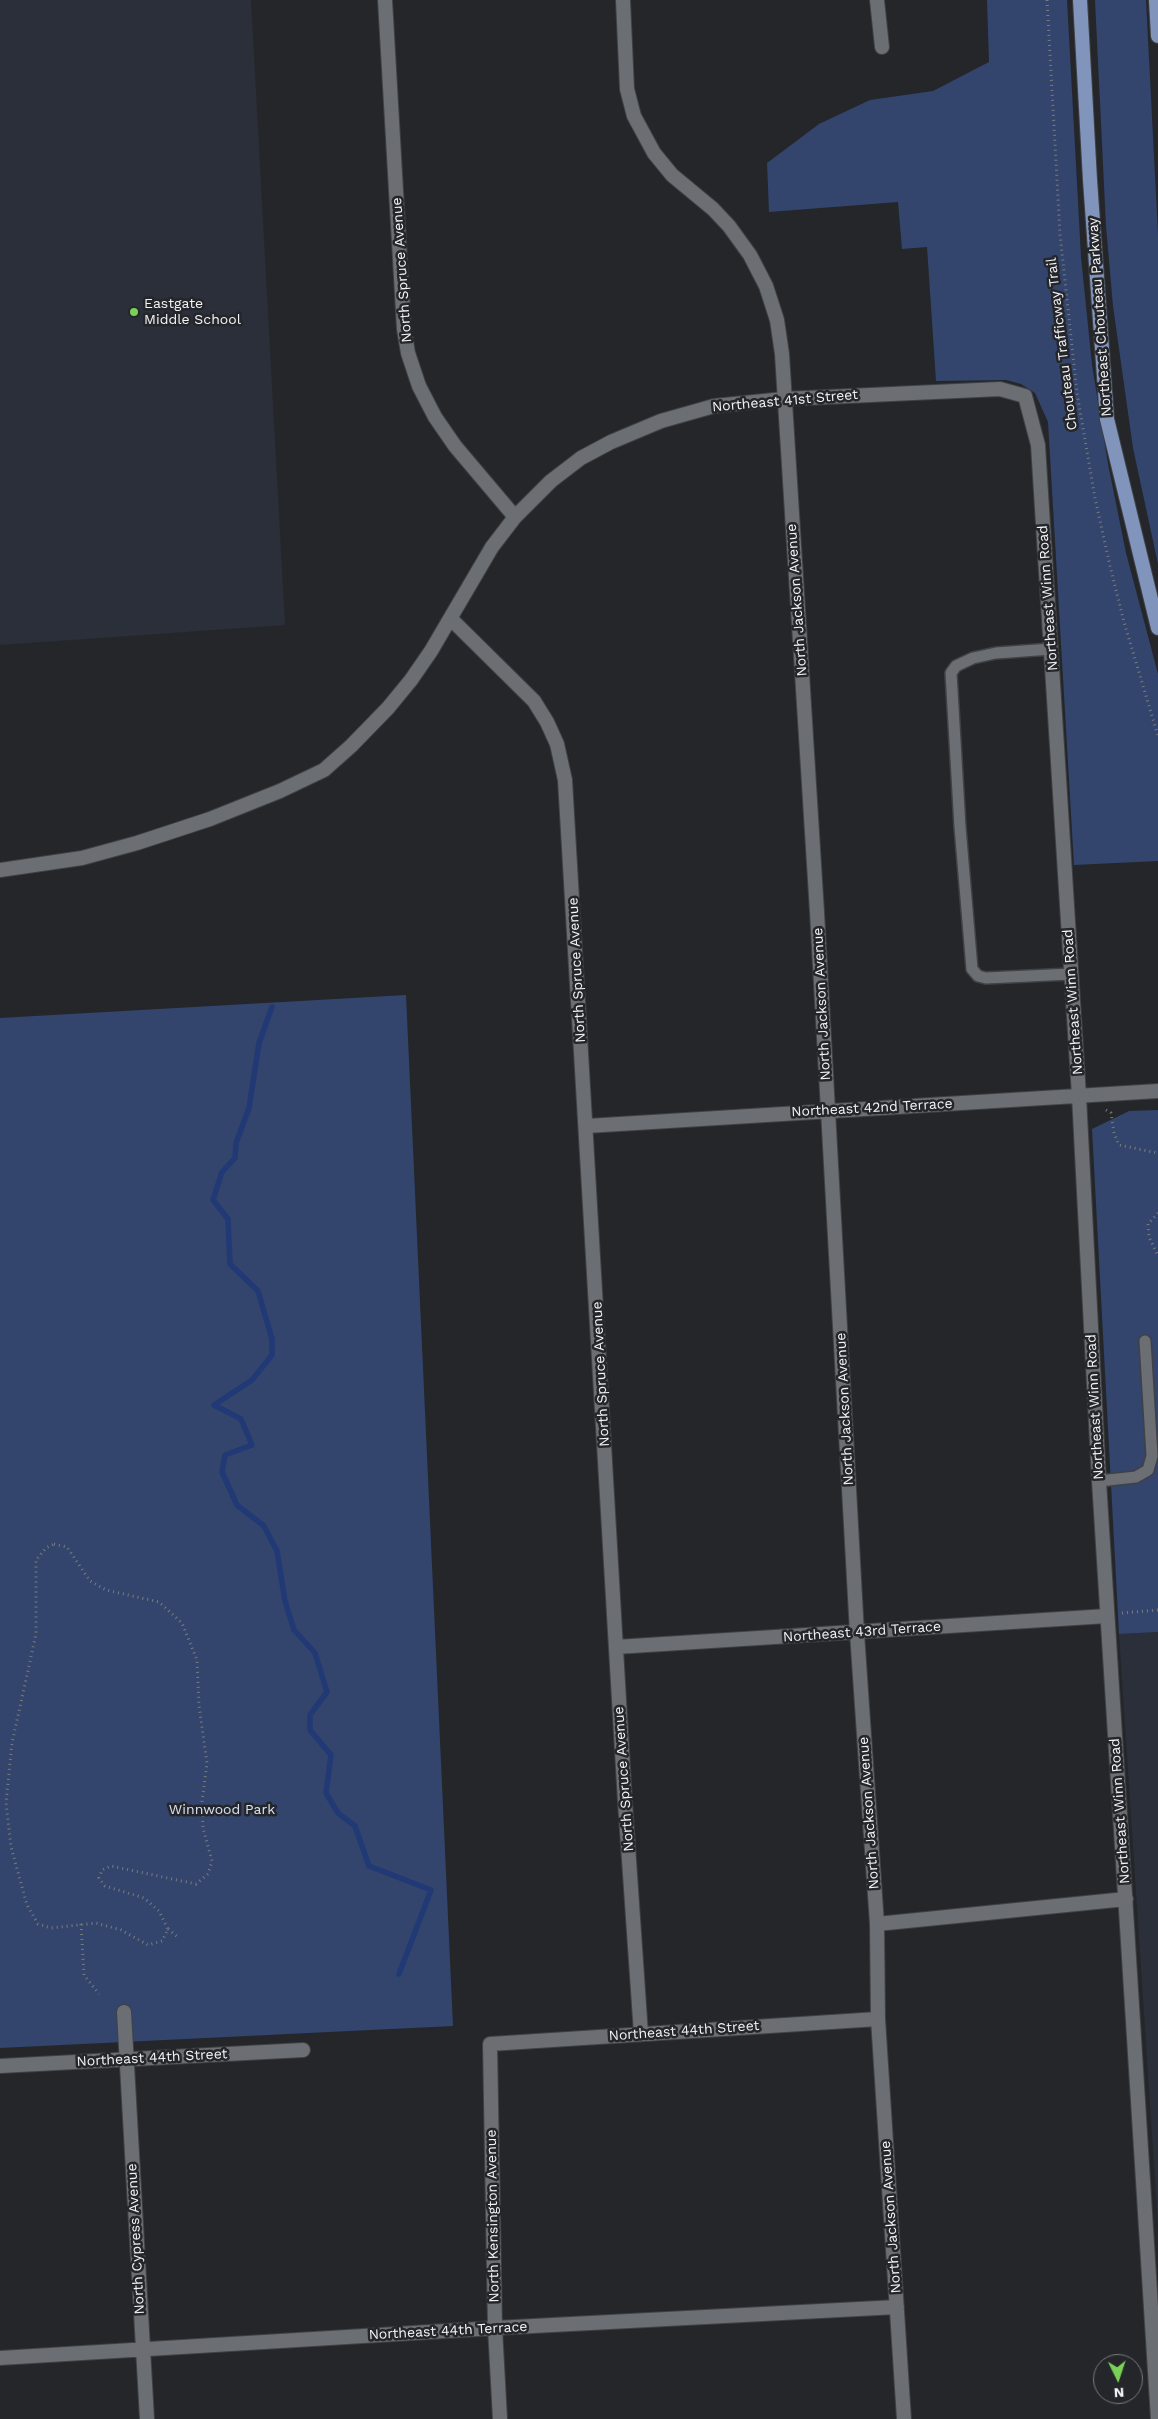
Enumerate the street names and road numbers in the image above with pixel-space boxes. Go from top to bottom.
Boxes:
street label: North Spruce Avenue [389,197,415,343]
street label: Northeast Chouteau Parkway [1085,217,1115,417]
street label: Chouteau Trafficway Trail [1043,257,1081,431]
street label: Northeast 41st Street [711,386,859,416]
street label: North Jackson Avenue [783,523,811,677]
street label: Northeast Winn Road [1035,525,1061,671]
street label: North Spruce Avenue [565,897,589,1043]
street label: North Jackson Avenue [810,927,834,1081]
street label: Northeast Winn Road [1060,929,1086,1075]
street label: Northeast 42nd Terrace [791,1095,953,1121]
street label: North Spruce Avenue [589,1301,613,1447]
street label: North Jackson Avenue [833,1332,857,1486]
street label: Northeast Winn Road [1083,1334,1107,1480]
street label: Northeast 43rd Terrace [782,1618,942,1646]
street label: North Spruce Avenue [611,1706,637,1852]
street label: North Jackson Avenue [855,1736,883,1890]
street label: Northeast Winn Road [1107,1738,1133,1884]
street label: Northeast 44th Street [608,2017,760,2045]
street label: Northeast 44th Street [76,2046,228,2070]
street label: North Kensington Avenue [483,2129,503,2303]
street label: North Jackson Avenue [877,2140,905,2294]
street label: North Cypress Avenue [124,2163,148,2315]
street label: Northeast 44th Terrace [368,2318,528,2344]

